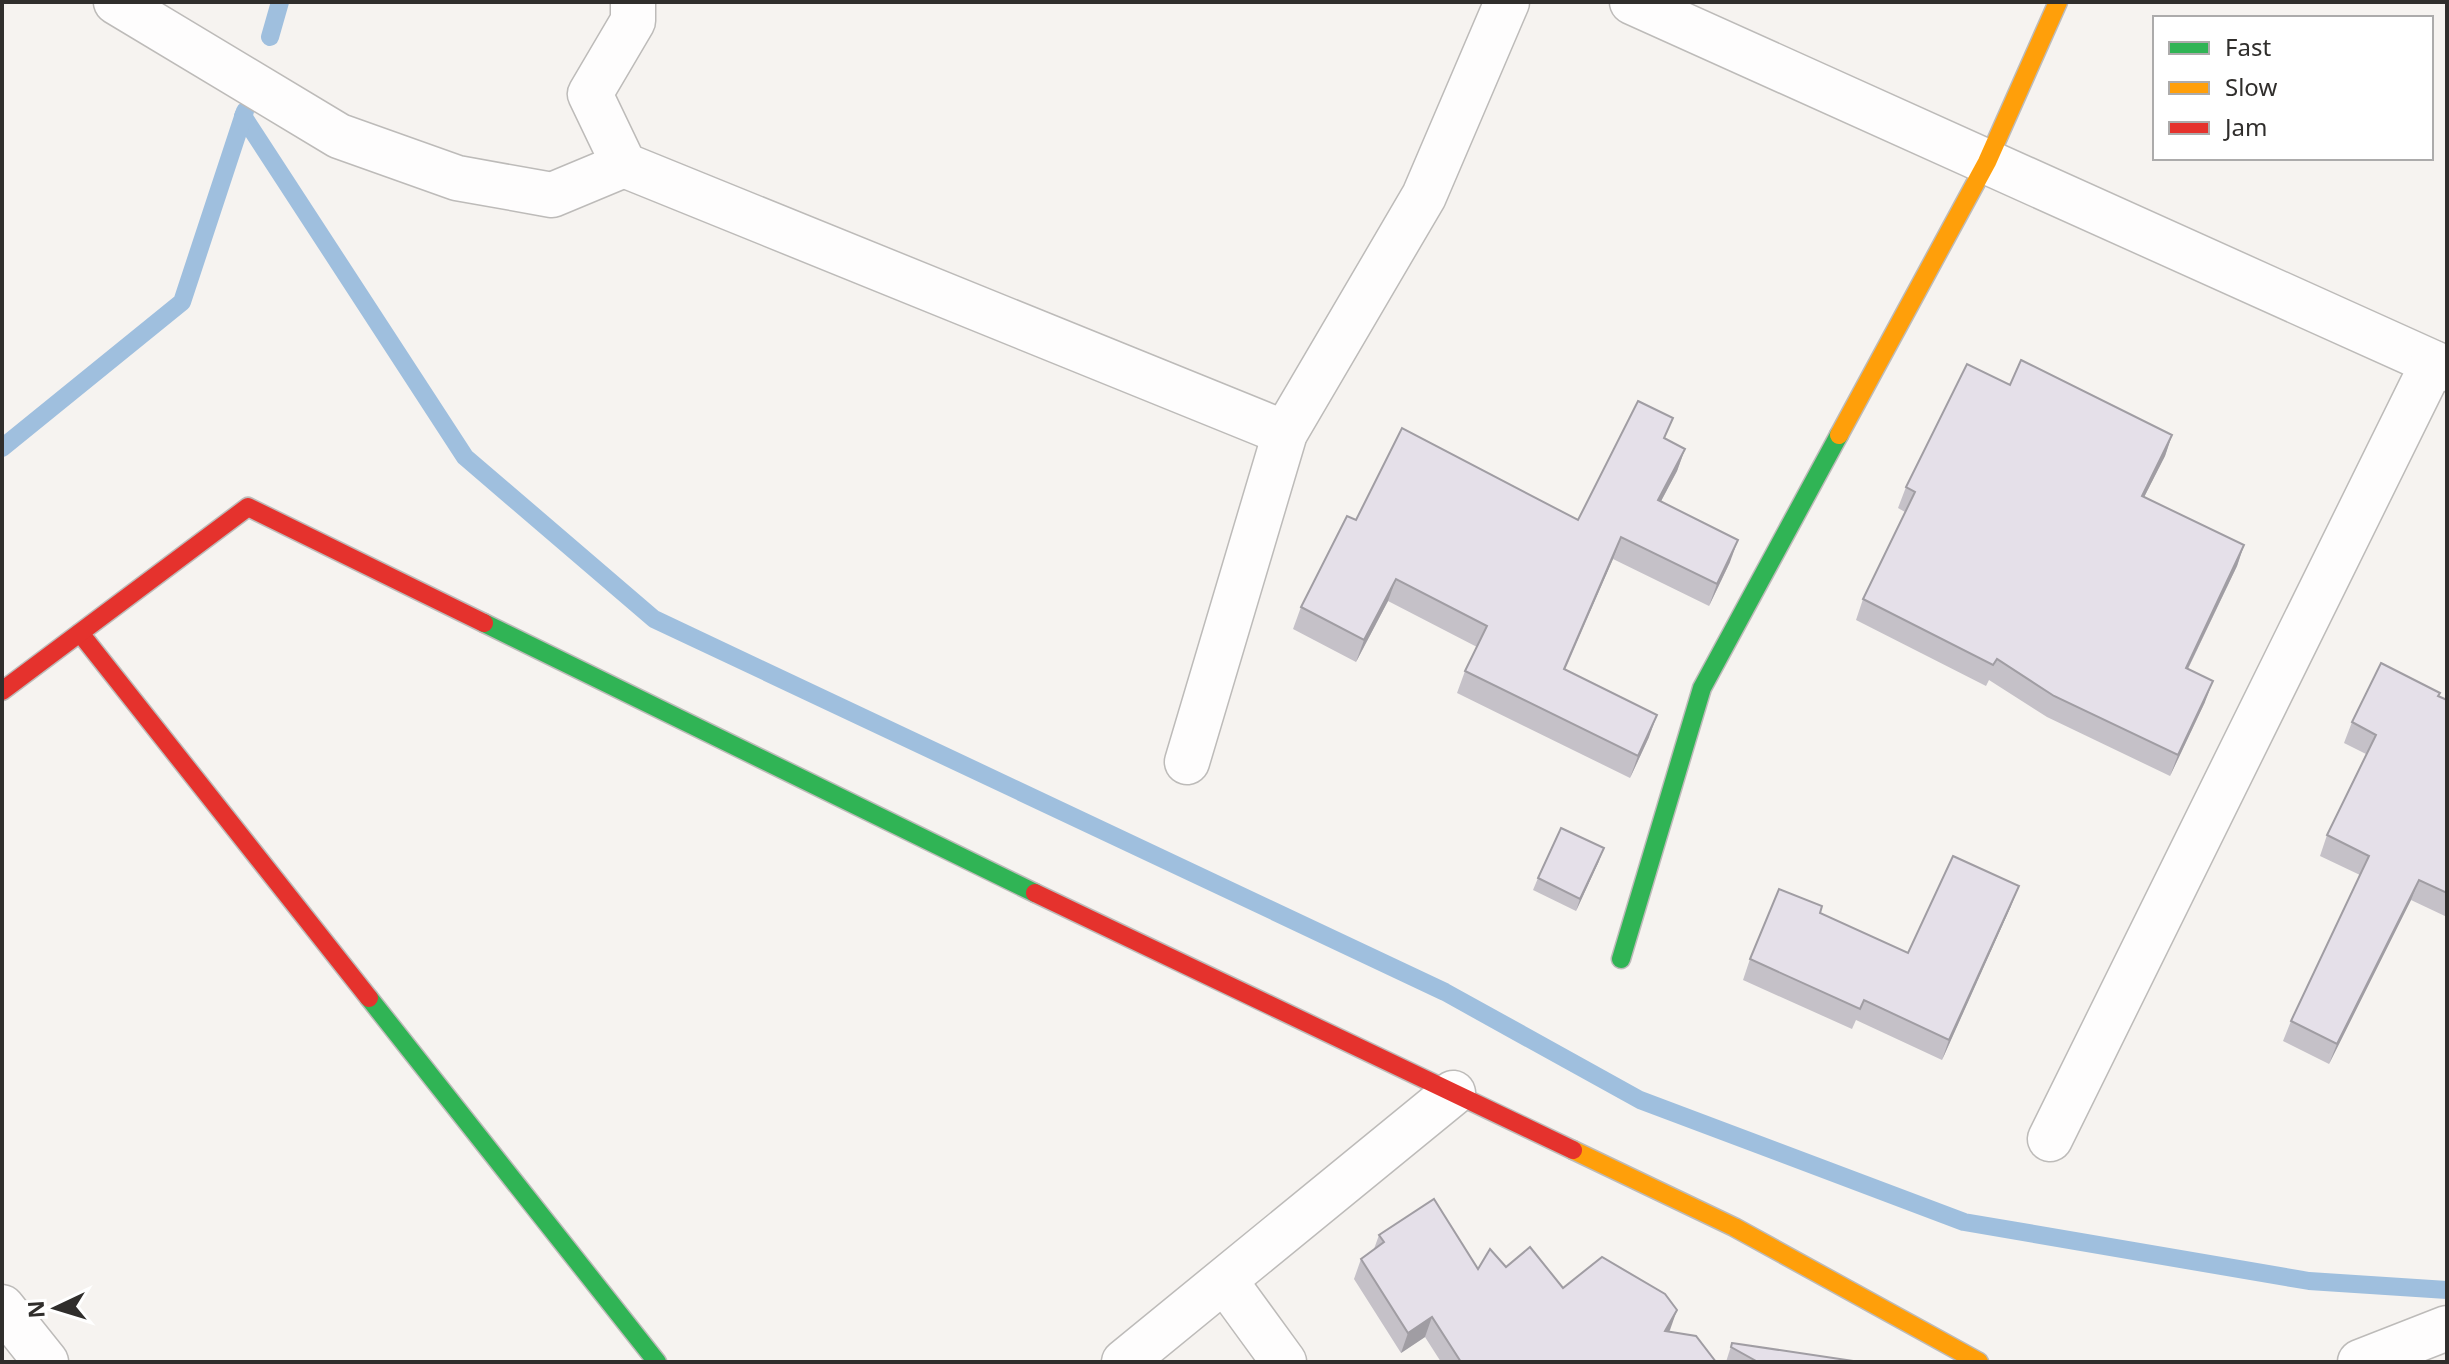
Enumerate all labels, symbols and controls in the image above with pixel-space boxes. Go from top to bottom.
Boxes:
legend [2153,16,2433,160]
text: Fast [2225,30,2271,63]
text: Slow [2225,70,2277,103]
text: Jam [2223,110,2267,143]
north arrow [16,1268,96,1348]
text: N [19,1299,51,1319]

